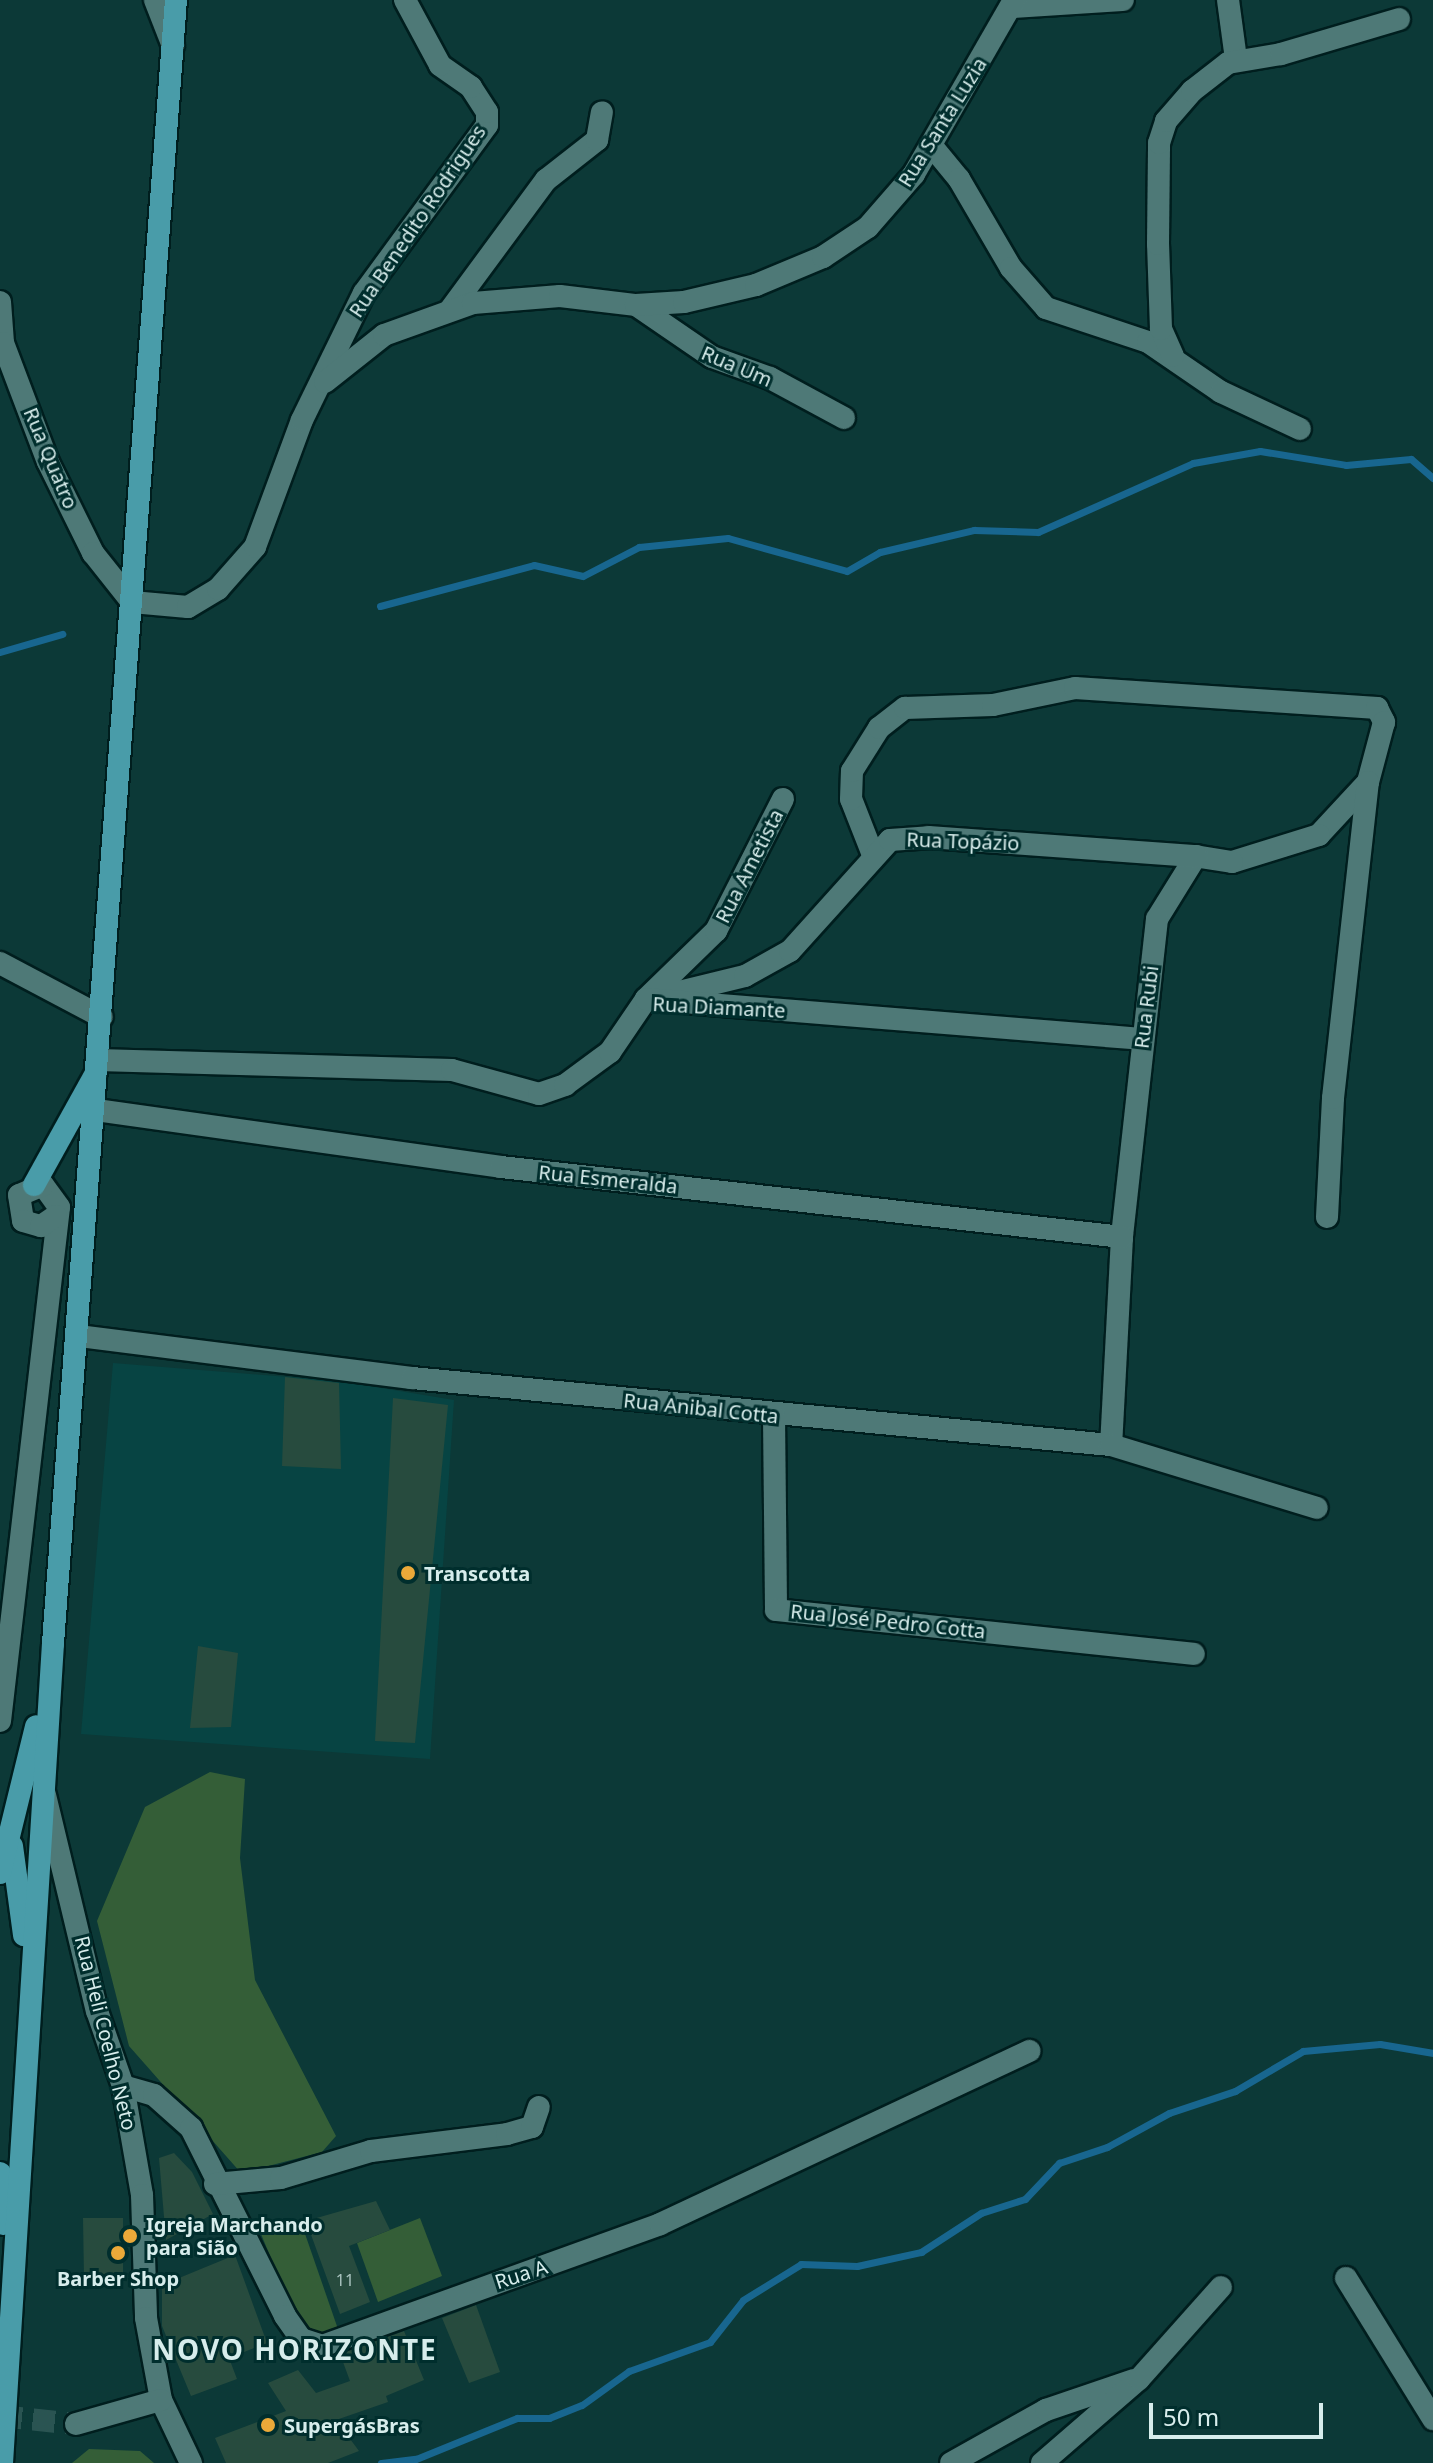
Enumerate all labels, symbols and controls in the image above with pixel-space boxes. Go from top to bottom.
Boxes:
street label: Rua Santa Luzia [893,53,991,191]
street label: Rua Benedito Rodrigues [344,120,490,322]
street label: Rua Um [698,340,776,392]
street label: Rua Quatro [19,404,83,512]
street label: Rua Ametista [710,805,788,927]
street label: Rua Topázio [906,827,1020,855]
street label: Rua Rubi [1129,964,1163,1050]
street label: Rua Diamante [652,992,786,1022]
street label: Rua Esmeralda [537,1160,679,1198]
street label: Rua Anibal Cotta [622,1388,780,1428]
place label: Transcotta [424,1561,530,1585]
marker: Transcotta [399,1564,417,1582]
street label: Rua José Pedro Cotta [789,1599,987,1643]
street label: Rua Heli Coelho Neto [70,1933,142,2133]
place label: Igreja Marchando para Sião [146,2212,323,2259]
marker: Igreja Marchando para Sião [121,2227,139,2245]
marker: Barber Shop [109,2244,127,2262]
street label: Rua A [492,2254,550,2294]
place label: Barber Shop [57,2266,179,2290]
house number: 11 [336,2270,354,2290]
district label: NOVO HORIZONTE [152,2332,438,2366]
scale bar [1153,2387,1327,2437]
text: 50 m [1163,2400,1219,2433]
place label: SupergásBras [284,2413,420,2437]
marker: SupergásBras [259,2416,277,2434]

